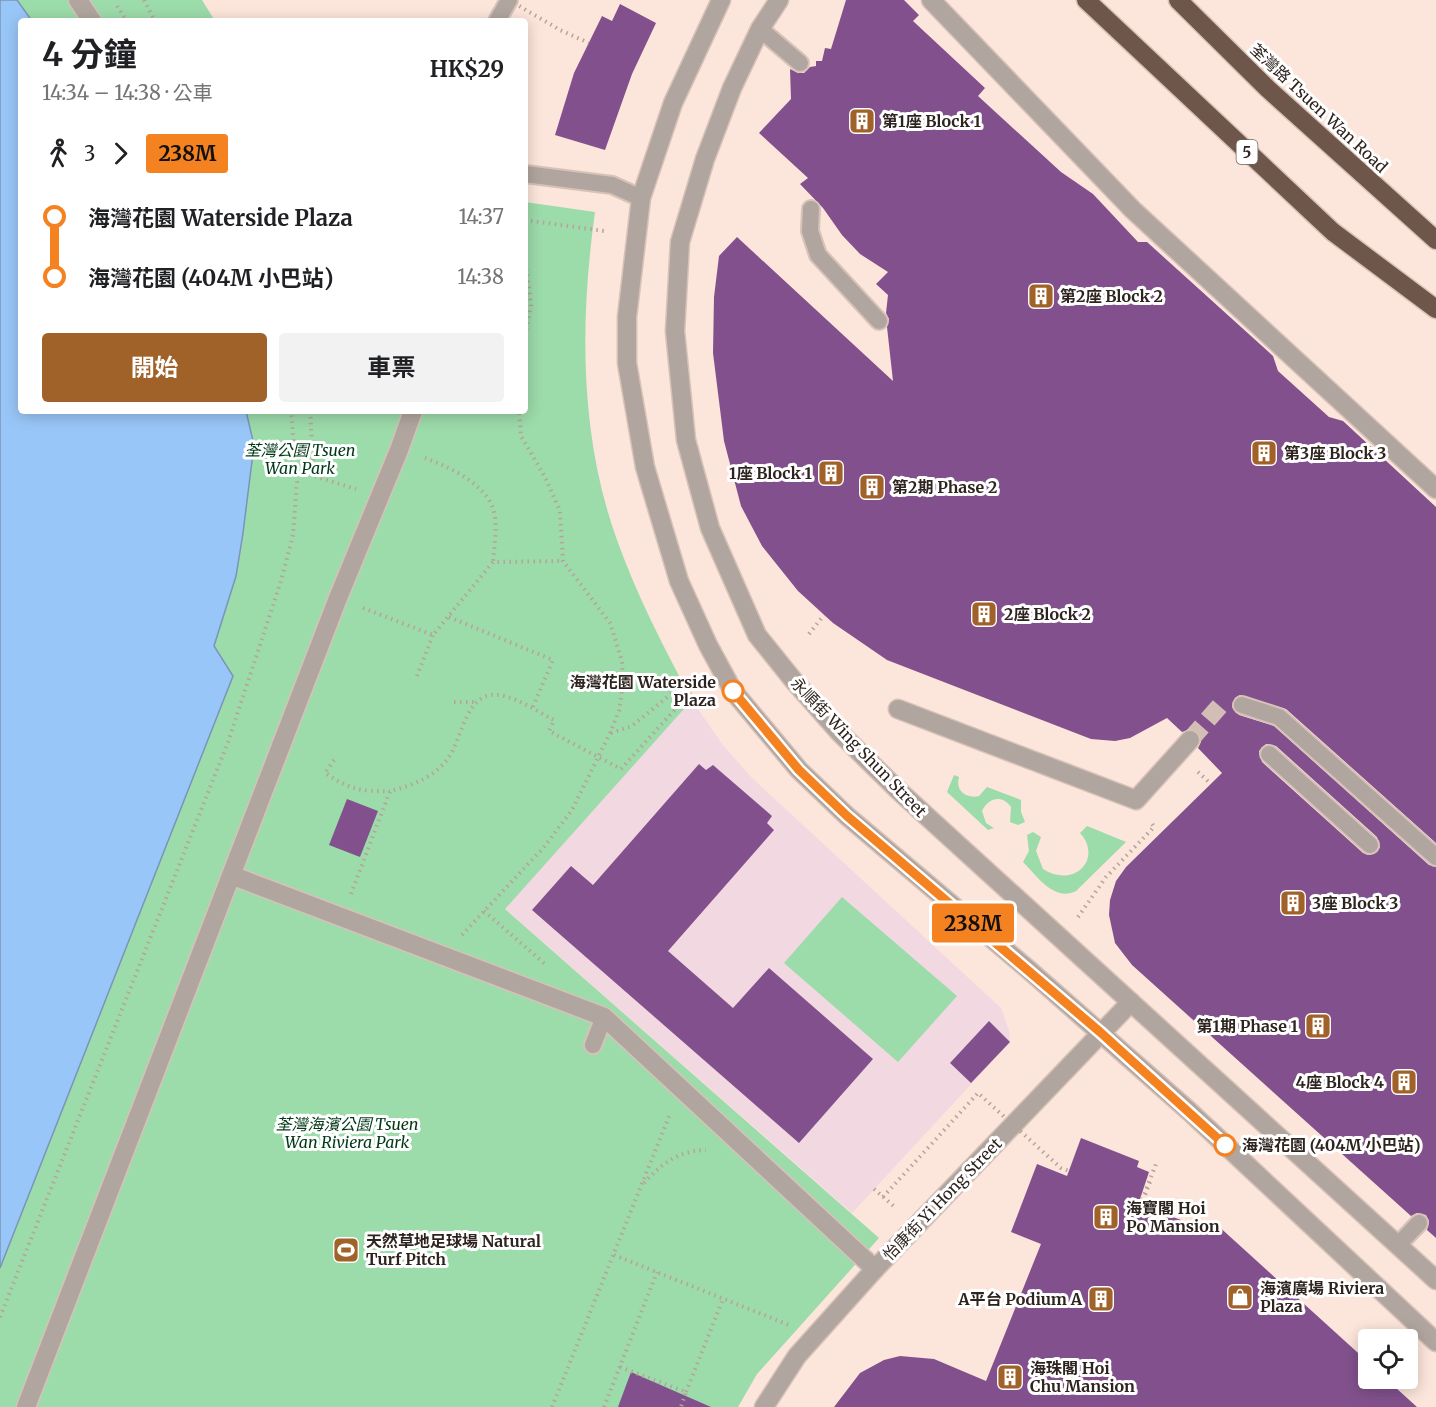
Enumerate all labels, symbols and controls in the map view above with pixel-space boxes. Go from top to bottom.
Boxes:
text: 4 分鐘 [42,34,137,75]
street label: 荃灣路 Tsuen Wan Road [1246,39,1392,177]
text: HK$29 [430,55,504,83]
text: 14:34 – 14:38 · 公車 [42,80,213,105]
building icon: 第1座 Block 1 [847,106,877,136]
place label: 第1座 Block 1 [882,111,982,131]
icon: walk [42,137,75,170]
icon: forward [104,137,137,170]
text: 238M [158,140,216,167]
road number: 5 [1236,140,1258,164]
text: 3 [84,141,95,166]
text: 海灣花園 Waterside Plaza [88,204,353,232]
text: 14:37 [458,204,504,229]
text: 海灣花園 (404M 小巴站) [88,264,333,292]
text: 14:38 [457,264,504,289]
building icon: 第2座 Block 2 [1026,281,1056,311]
place label: 第2座 Block 2 [1060,286,1163,306]
button: 開始 [42,333,267,402]
button: 車票 [279,333,504,402]
building icon: 第3座 Block 3 [1249,438,1279,468]
park label: 荃灣公園 Tsuen Wan Park [244,440,356,478]
place label: 第3座 Block 3 [1284,443,1387,463]
building icon: 1座 Block 1 [816,458,846,488]
place label: 1座 Block 1 [729,463,813,483]
building icon: 第2期 Phase 2 [857,472,887,502]
place label: 第2期 Phase 2 [892,477,997,497]
building icon: 2座 Block 2 [969,599,999,629]
place label: 2座 Block 2 [1004,604,1091,624]
place label: 海灣花園 Waterside Plaza [570,672,716,710]
street label: 永順街 Wing Shun Street [787,673,931,822]
marker: 海灣花園 Waterside Plaza [722,680,744,702]
building icon: 3座 Block 3 [1278,888,1308,918]
place label: 3座 Block 3 [1312,893,1399,913]
line badge: 238M [931,904,1015,942]
text: 238M [944,910,1002,937]
building icon: 第1期 Phase 1 [1303,1011,1333,1041]
place label: 第1期 Phase 1 [1197,1016,1299,1036]
building icon: 4座 Block 4 [1389,1067,1419,1097]
place label: 4座 Block 4 [1295,1072,1384,1092]
park label: 荃灣海濱公園 Tsuen Wan Riviera Park [275,1114,419,1152]
street label: 怡康街 Yi Hong Street [878,1133,1006,1264]
marker: 海灣花園 (404M 小巴站) [1214,1134,1236,1156]
place label: 海灣花園 (404M 小巴站) [1242,1135,1421,1155]
place label: 海寶閣 Hoi Po Mansion [1126,1198,1220,1236]
building icon: 海寶閣 Hoi Po Mansion [1091,1202,1121,1232]
place label: 天然草地足球場 Natural Turf Pitch [366,1231,541,1269]
sports icon: 天然草地足球場 Natural Turf Pitch [331,1235,361,1265]
place label: 海濱廣場 Riviera Plaza [1260,1278,1384,1316]
shop icon: 海濱廣場 Riviera Plaza [1225,1282,1255,1312]
building icon: A平台 Podium A [1086,1284,1116,1314]
place label: A平台 Podium A [957,1289,1083,1309]
map controls [1358,1329,1418,1389]
button: locate [1358,1329,1418,1389]
place label: 海珠閣 Hoi Chu Mansion [1030,1358,1135,1396]
building icon: 海珠閣 Hoi Chu Mansion [995,1362,1025,1392]

